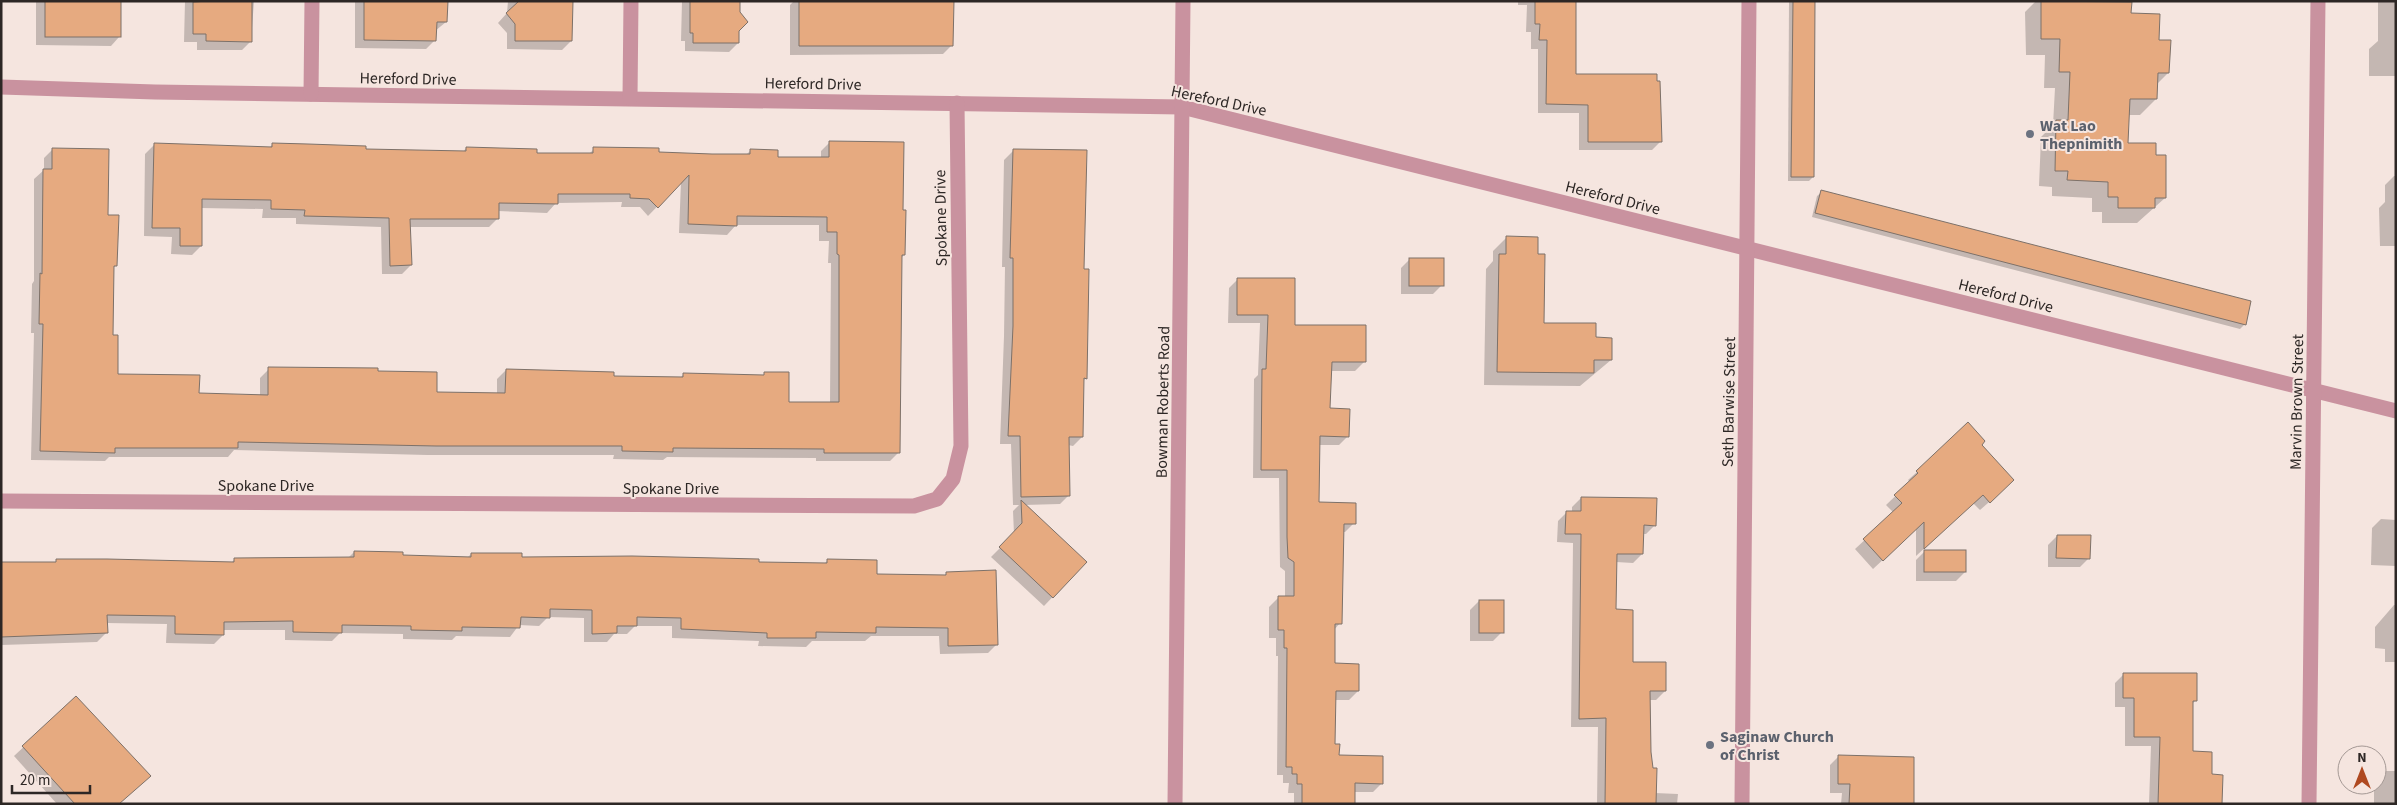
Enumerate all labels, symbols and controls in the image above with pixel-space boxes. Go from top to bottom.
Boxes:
street label: Hereford Drive [359,67,457,91]
street label: Hereford Drive [764,72,862,96]
street label: Hereford Drive [1169,80,1269,122]
place label: Wat Lao Thepnimith [2040,115,2122,155]
marker: Wat Lao Thepnimith [2024,128,2036,140]
street label: Spokane Drive [929,169,953,266]
street label: Hereford Drive [1563,176,1663,220]
street label: Hereford Drive [1956,274,2056,318]
street label: Bowman Roberts Road [1151,326,1175,478]
street label: Marvin Brown Street [2285,333,2309,470]
street label: Seth Barwise Street [1717,336,1741,467]
street label: Spokane Drive [218,475,314,497]
street label: Spokane Drive [623,478,719,500]
place label: Saginaw Church of Christ [1720,726,1834,766]
marker: Saginaw Church of Christ [1704,739,1716,751]
north arrow [2337,745,2387,795]
text: N [2357,748,2367,768]
scale bar [12,762,90,794]
text: 20 m [20,770,50,791]

